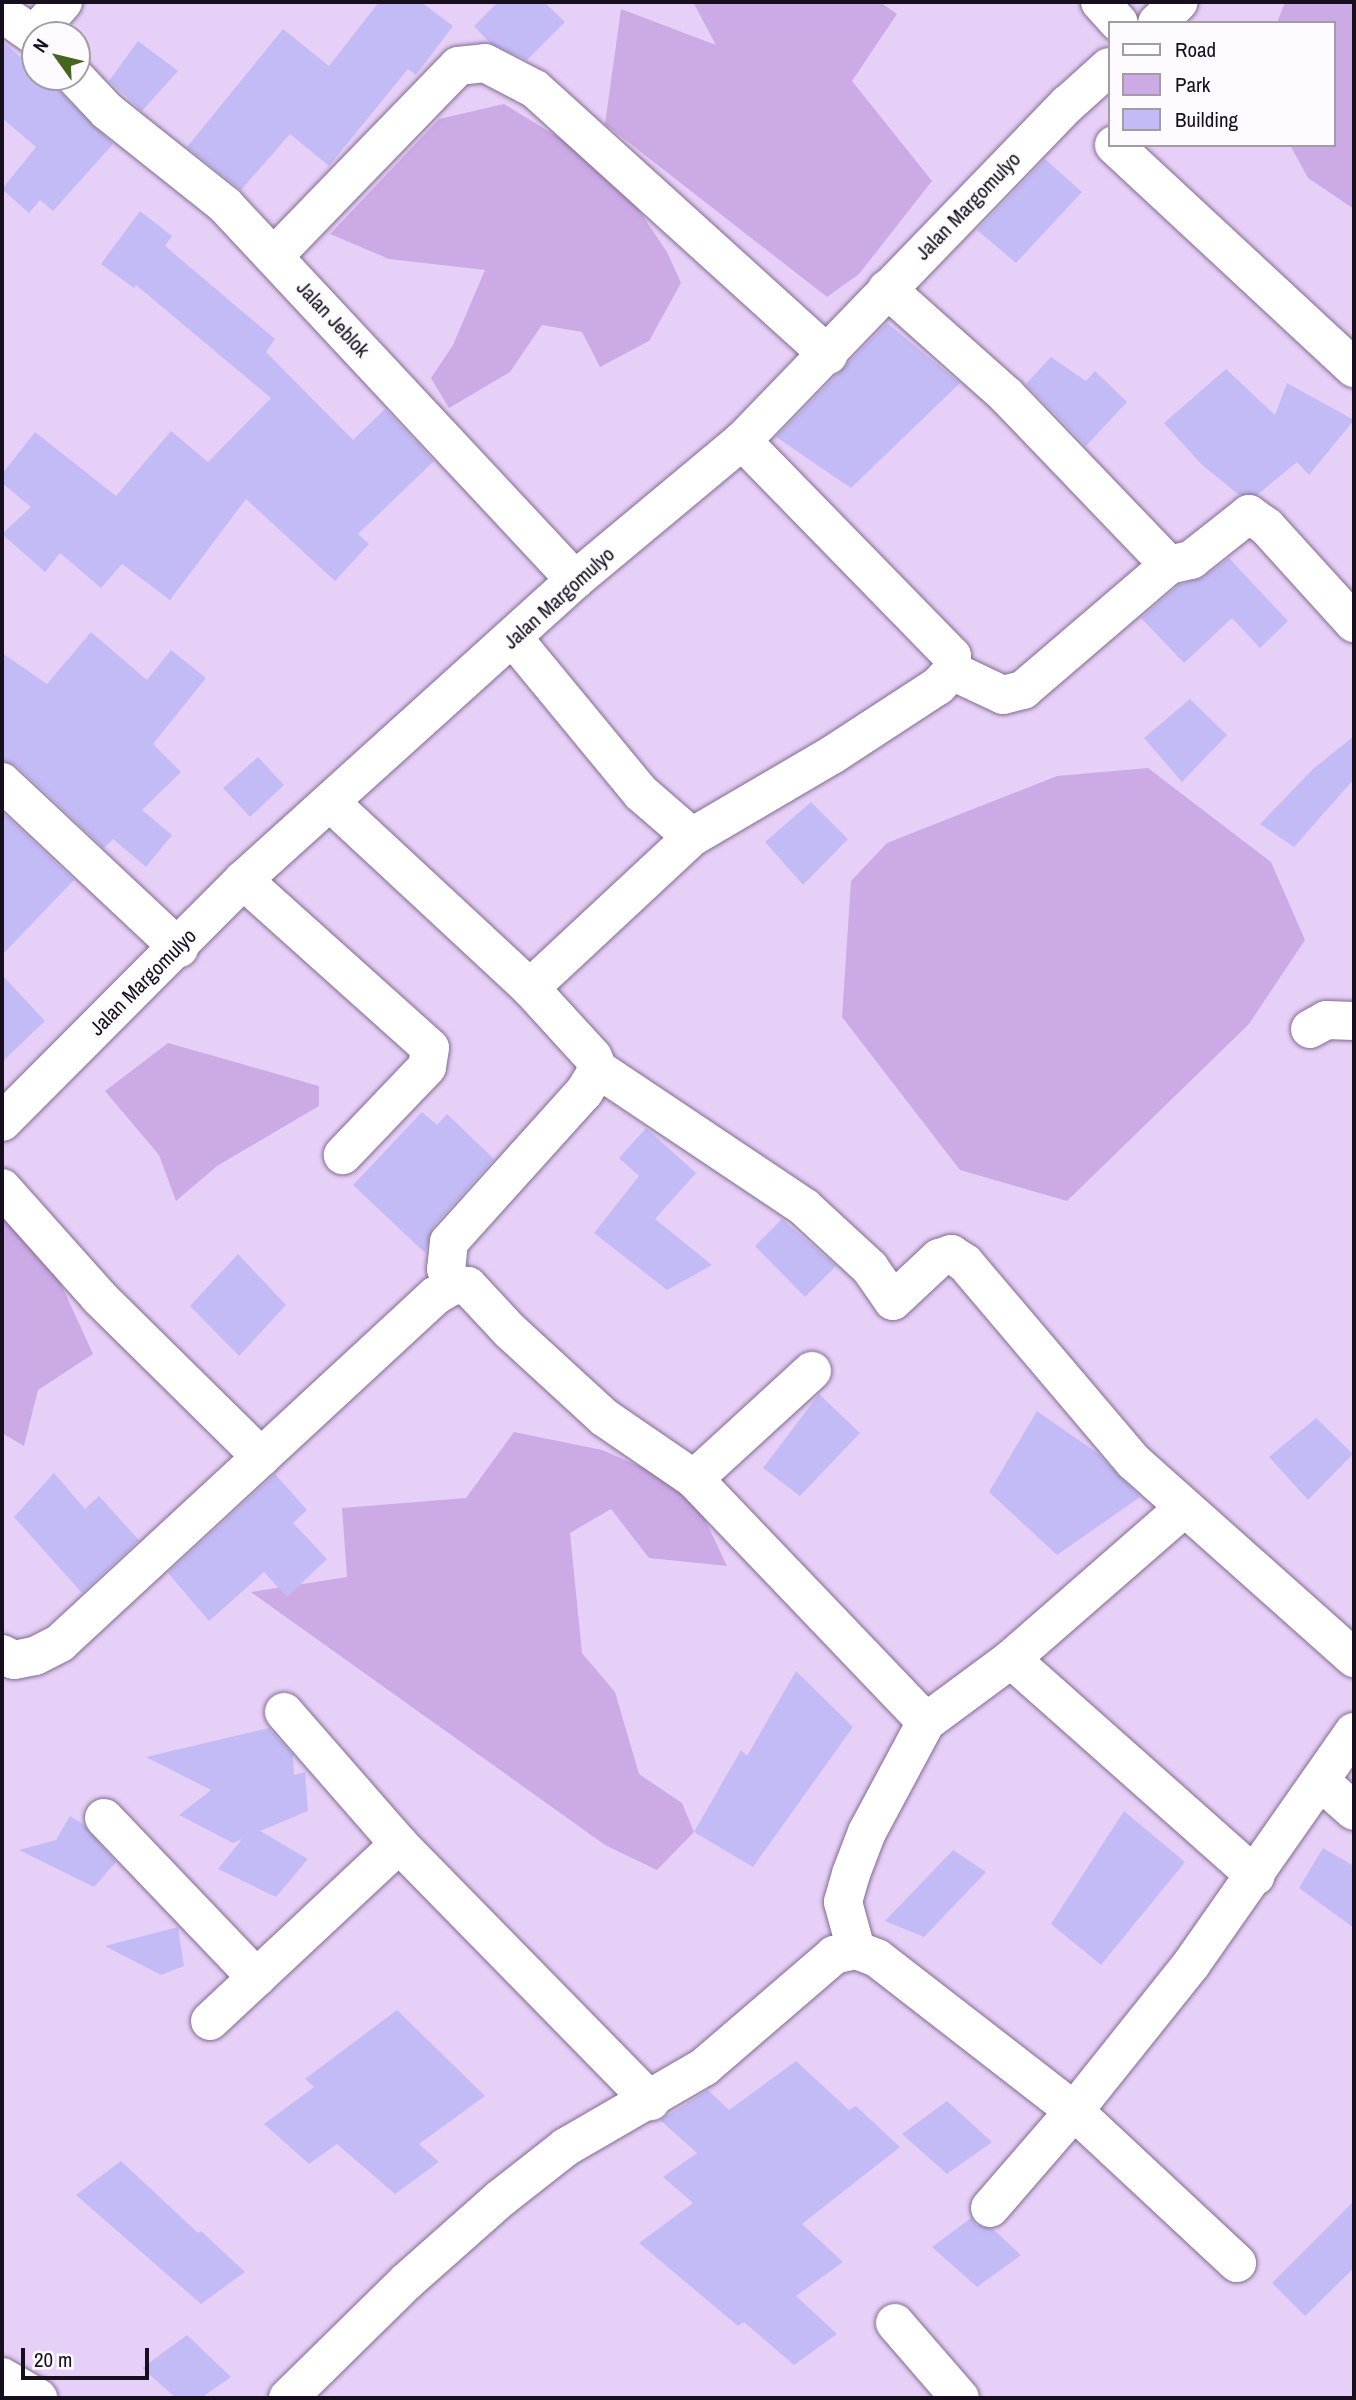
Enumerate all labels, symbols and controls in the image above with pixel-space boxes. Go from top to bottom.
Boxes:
north arrow [21,21,91,91]
legend [1108,21,1335,147]
text: N [26,33,54,57]
text: Road [1175,35,1216,64]
text: Park [1175,70,1210,99]
text: Building [1175,105,1238,134]
street label: Jalan Margomulyo [910,147,1026,265]
street label: Jalan Jeblok [291,275,375,363]
street label: Jalan Margomulyo [498,542,620,654]
street label: Jalan Margomulyo [84,923,202,1041]
scale bar [24,2334,152,2378]
text: 20 m [34,2345,72,2374]

